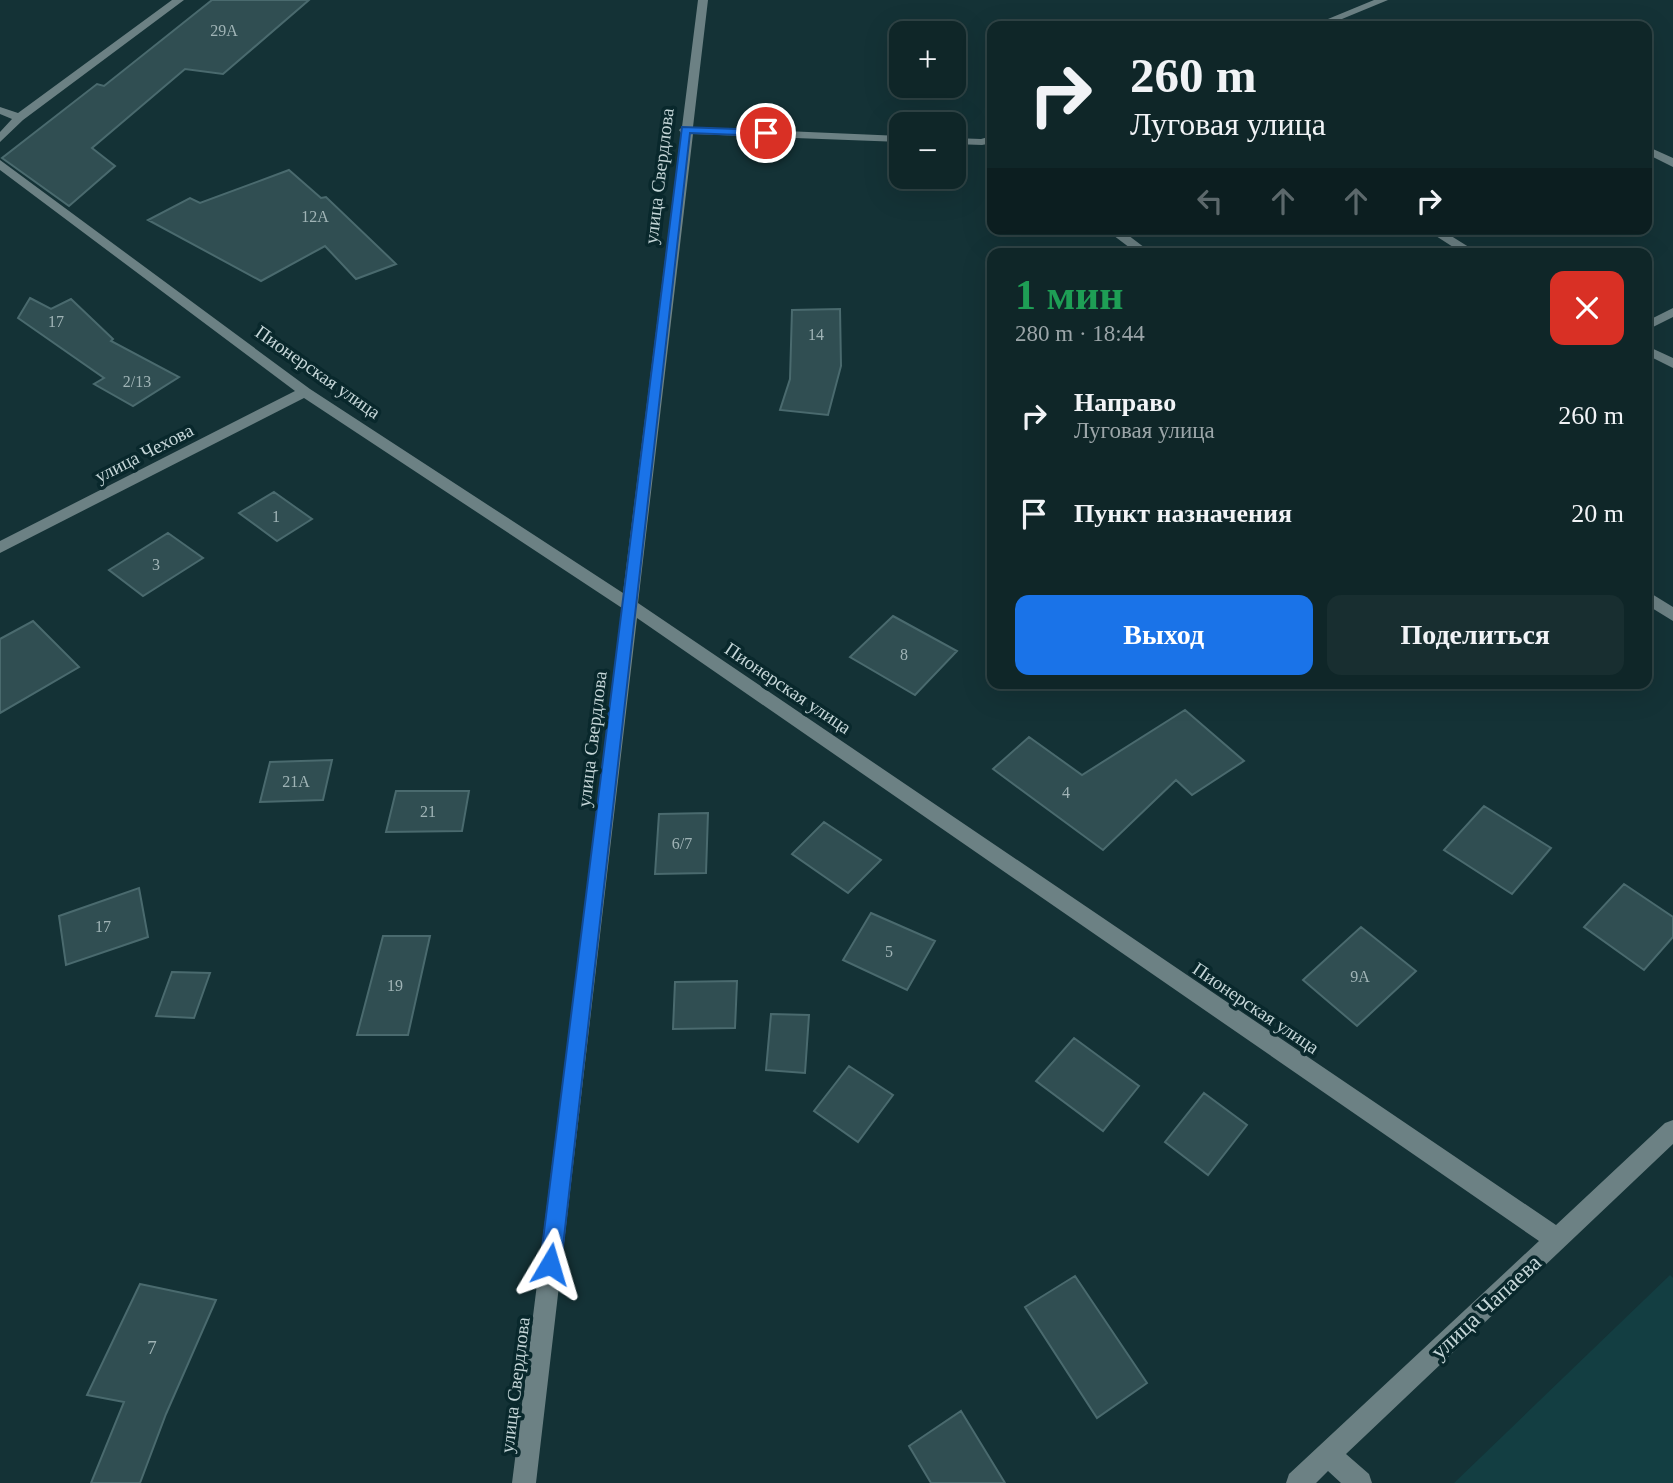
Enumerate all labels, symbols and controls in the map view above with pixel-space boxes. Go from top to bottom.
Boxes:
map controls [889,21,966,189]
button: + [889,21,966,98]
house number: 29А [210,22,238,39]
text: 260 m [1130,48,1257,103]
icon: right [1015,49,1106,140]
pin [736,103,796,163]
street label: улица Свердлова [640,106,678,245]
text: Луговая улица [1130,106,1326,142]
button: − [889,112,966,189]
icon: arrive [747,114,785,152]
icon: left [1191,182,1229,220]
icon: ahead [1264,182,1302,220]
icon: ahead [1337,182,1375,220]
icon: right [1410,182,1448,220]
house number: 12А [301,208,329,225]
button: close [1550,271,1624,345]
text: 1 мин [1015,272,1124,318]
house number: 17 [48,313,64,330]
street label: Пионерская улица [251,321,385,423]
text: 280 m · 18:44 [1015,321,1145,346]
house number: 14 [808,326,824,343]
house number: 2/13 [123,373,151,390]
text: Направо [1074,388,1176,417]
icon: right [1015,397,1053,435]
text: 260 m [1558,401,1624,430]
text: Луговая улица [1074,418,1215,443]
street label: улица Чехова [91,419,197,487]
icon: arrive [1015,495,1053,533]
text: Пункт назначения [1074,499,1292,528]
text: 20 m [1571,499,1624,528]
house number: 1 [272,508,280,525]
house number: 3 [152,556,160,573]
button: Выход [1015,595,1313,675]
button: Поделиться [1327,595,1624,675]
street label: Пионерская улица [721,638,856,738]
house number: 8 [900,646,908,663]
street label: улица Свердлова [573,669,611,808]
house number: 21А [282,773,310,790]
house number: 4 [1062,784,1070,801]
house number: 21 [420,803,436,820]
house number: 6/7 [672,835,692,852]
house number: 17 [95,918,111,935]
house number: 5 [885,943,893,960]
street label: Пионерская улица [1189,958,1324,1058]
house number: 9А [1350,968,1370,985]
house number: 19 [387,977,403,994]
position arrow [513,1227,587,1301]
street label: улица Чапаева [1426,1250,1546,1364]
street label: улица Свердлова [496,1315,534,1454]
house number: 7 [147,1337,157,1358]

